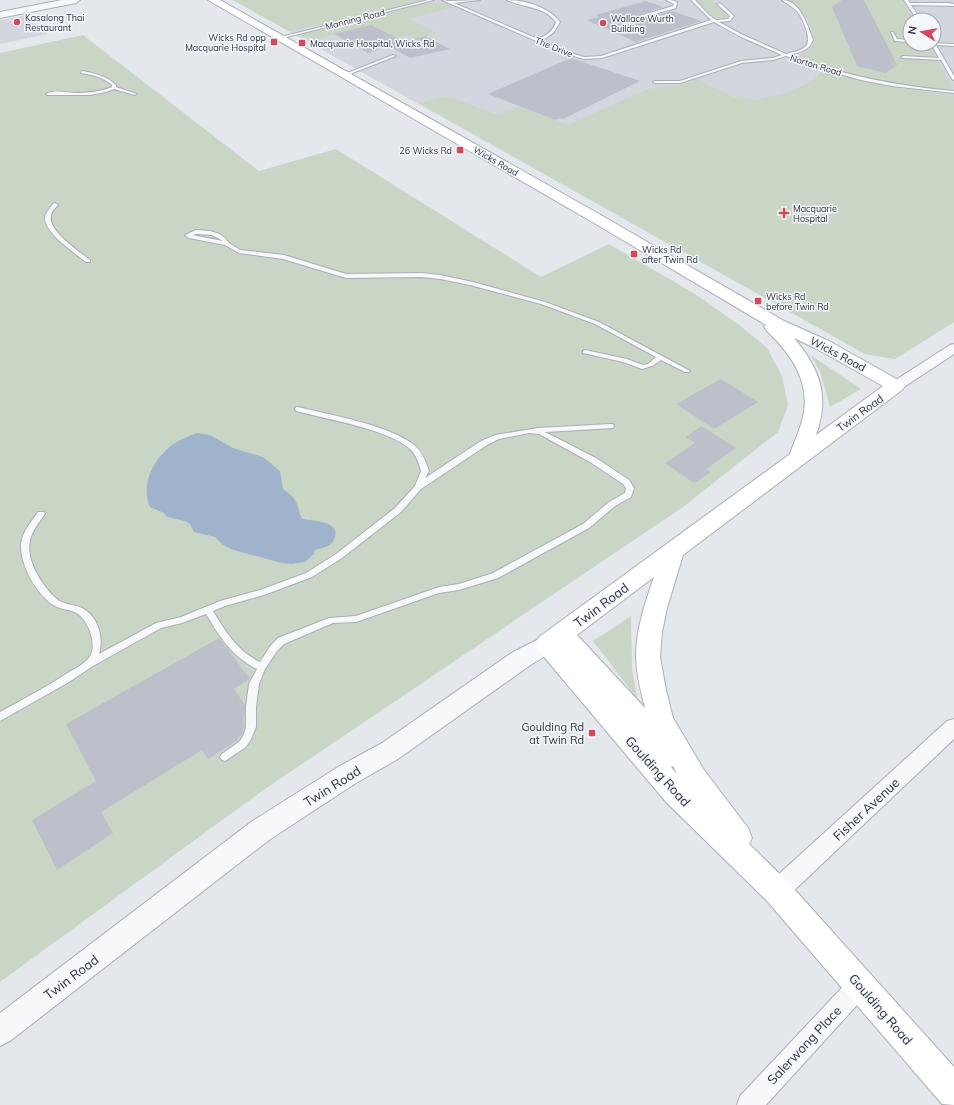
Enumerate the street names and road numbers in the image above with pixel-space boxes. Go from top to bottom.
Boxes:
street label: Manning Road [324,6,386,32]
street label: The Drive [534,34,575,60]
street label: Norton Road [789,52,843,78]
street label: Wicks Road [472,144,520,178]
street label: Wicks Road [808,333,868,375]
street label: Twin Road [834,391,886,435]
street label: Twin Road [571,579,631,631]
street label: Goulding Road [622,733,694,809]
street label: Twin Road [301,762,363,810]
street label: Fisher Avenue [829,774,903,844]
street label: Twin Road [41,951,101,1003]
street label: Goulding Road [846,970,916,1048]
street label: Salerwong Place [764,1002,844,1088]

